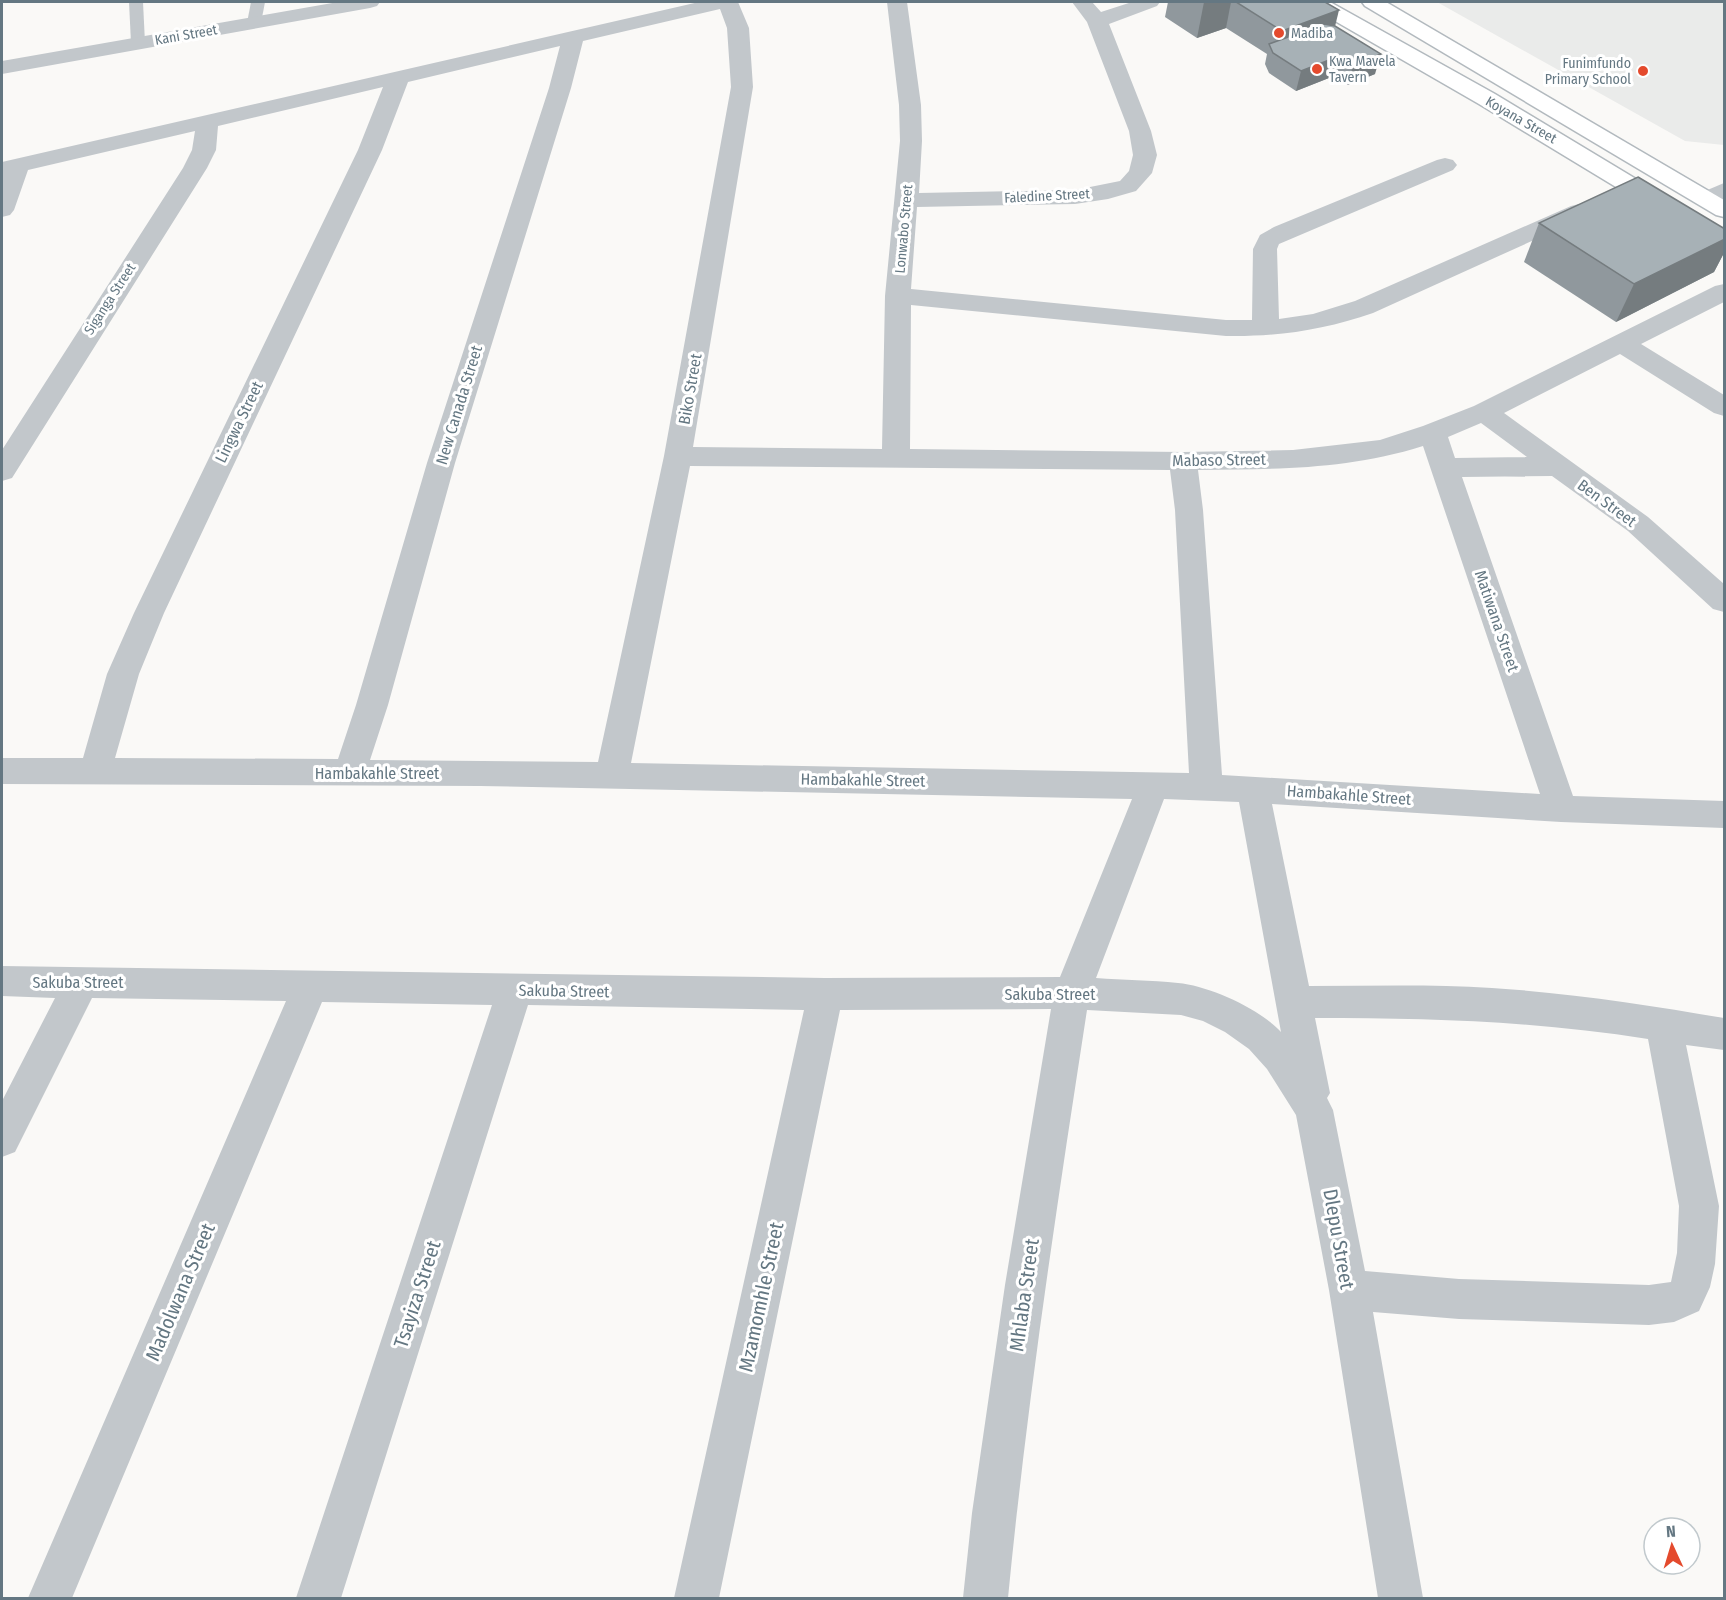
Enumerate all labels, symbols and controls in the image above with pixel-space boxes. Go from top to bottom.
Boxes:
street label: Kani Street [154,21,219,49]
place label: Madiba [1291,25,1333,42]
marker: Madiba [1272,26,1286,40]
place label: Kwa Mavela Tavern [1329,53,1396,86]
place label: Funimfundo Primary School [1545,55,1631,88]
marker: Kwa Mavela Tavern [1310,62,1324,76]
marker: Funimfundo Primary School [1636,64,1650,78]
street label: Koyana Street [1482,93,1560,147]
street label: Lonwabo Street [892,184,916,274]
street label: Faledine Street [1004,185,1091,207]
street label: Siganga Street [81,260,140,338]
street label: New Canada Street [432,342,486,467]
street label: Biko Street [674,351,706,426]
street label: Lingwa Street [211,377,267,466]
street label: Mabaso Street [1172,450,1267,470]
street label: Ben Street [1574,475,1641,531]
street label: Matiwana Street [1471,568,1523,675]
street label: Hambakahle Street [315,764,440,783]
street label: Hambakahle Street [800,769,926,791]
street label: Hambakahle Street [1286,781,1413,809]
street label: Sakuba Street [33,973,124,992]
street label: Sakuba Street [518,981,610,1001]
street label: Sakuba Street [1005,985,1096,1004]
street label: Dlepu Street [1318,1187,1360,1292]
street label: Madolwana Street [140,1219,220,1365]
street label: Mzamomhle Street [733,1220,789,1374]
street label: Mhlaba Street [1004,1236,1044,1353]
street label: Tsayiza Street [388,1237,446,1351]
north arrow [1642,1516,1702,1576]
text: N [1666,1522,1676,1541]

